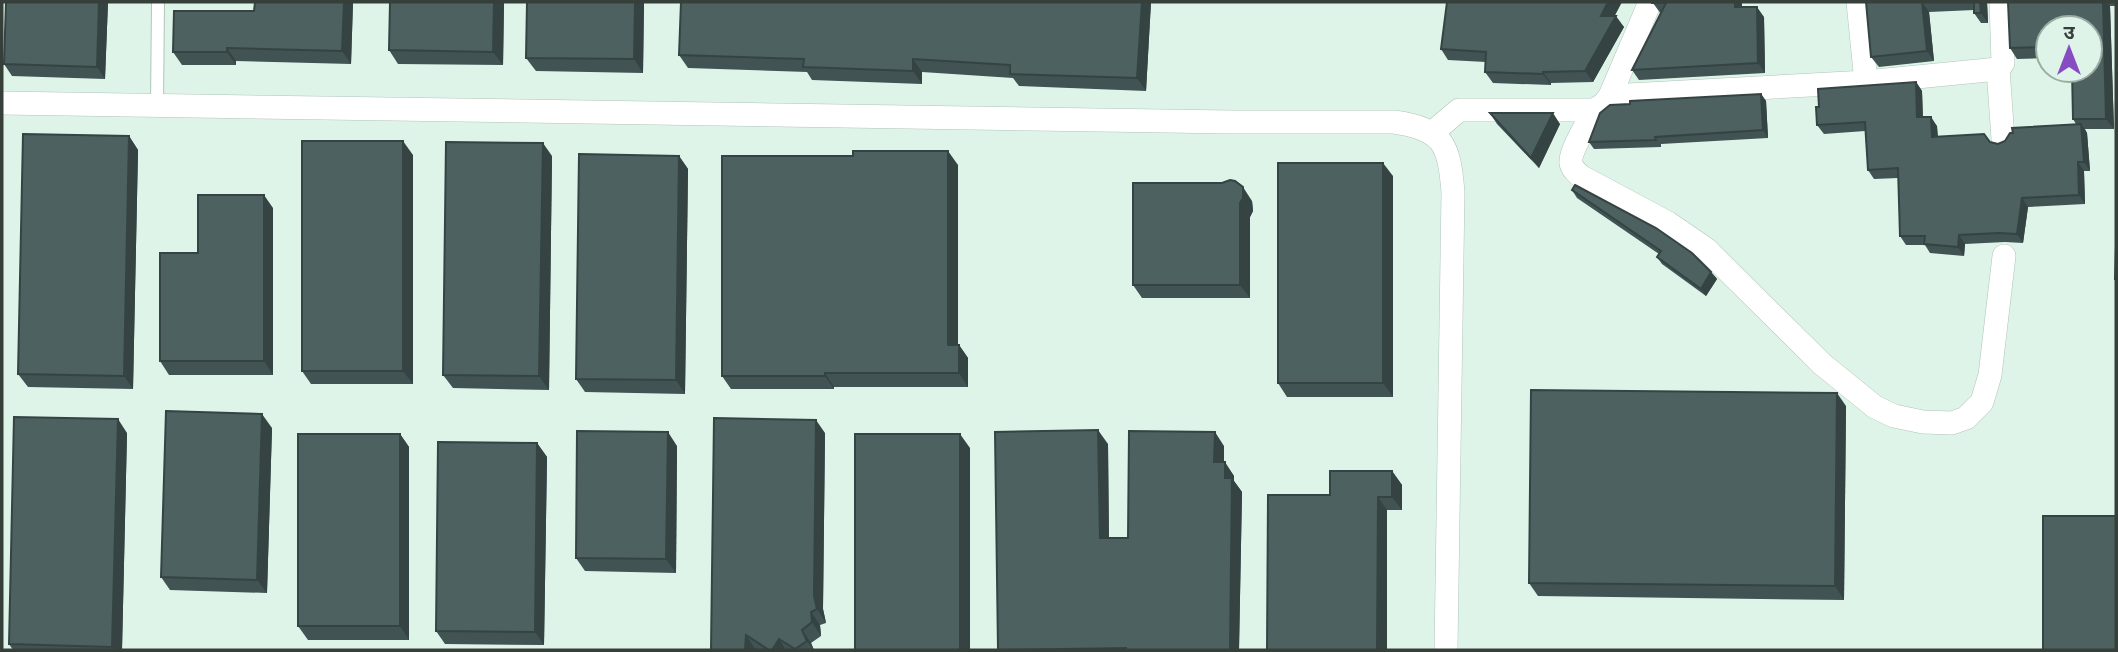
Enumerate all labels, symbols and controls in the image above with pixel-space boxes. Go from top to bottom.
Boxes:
north arrow [2034,14,2104,84]
text: उ [2063,18,2075,44]

